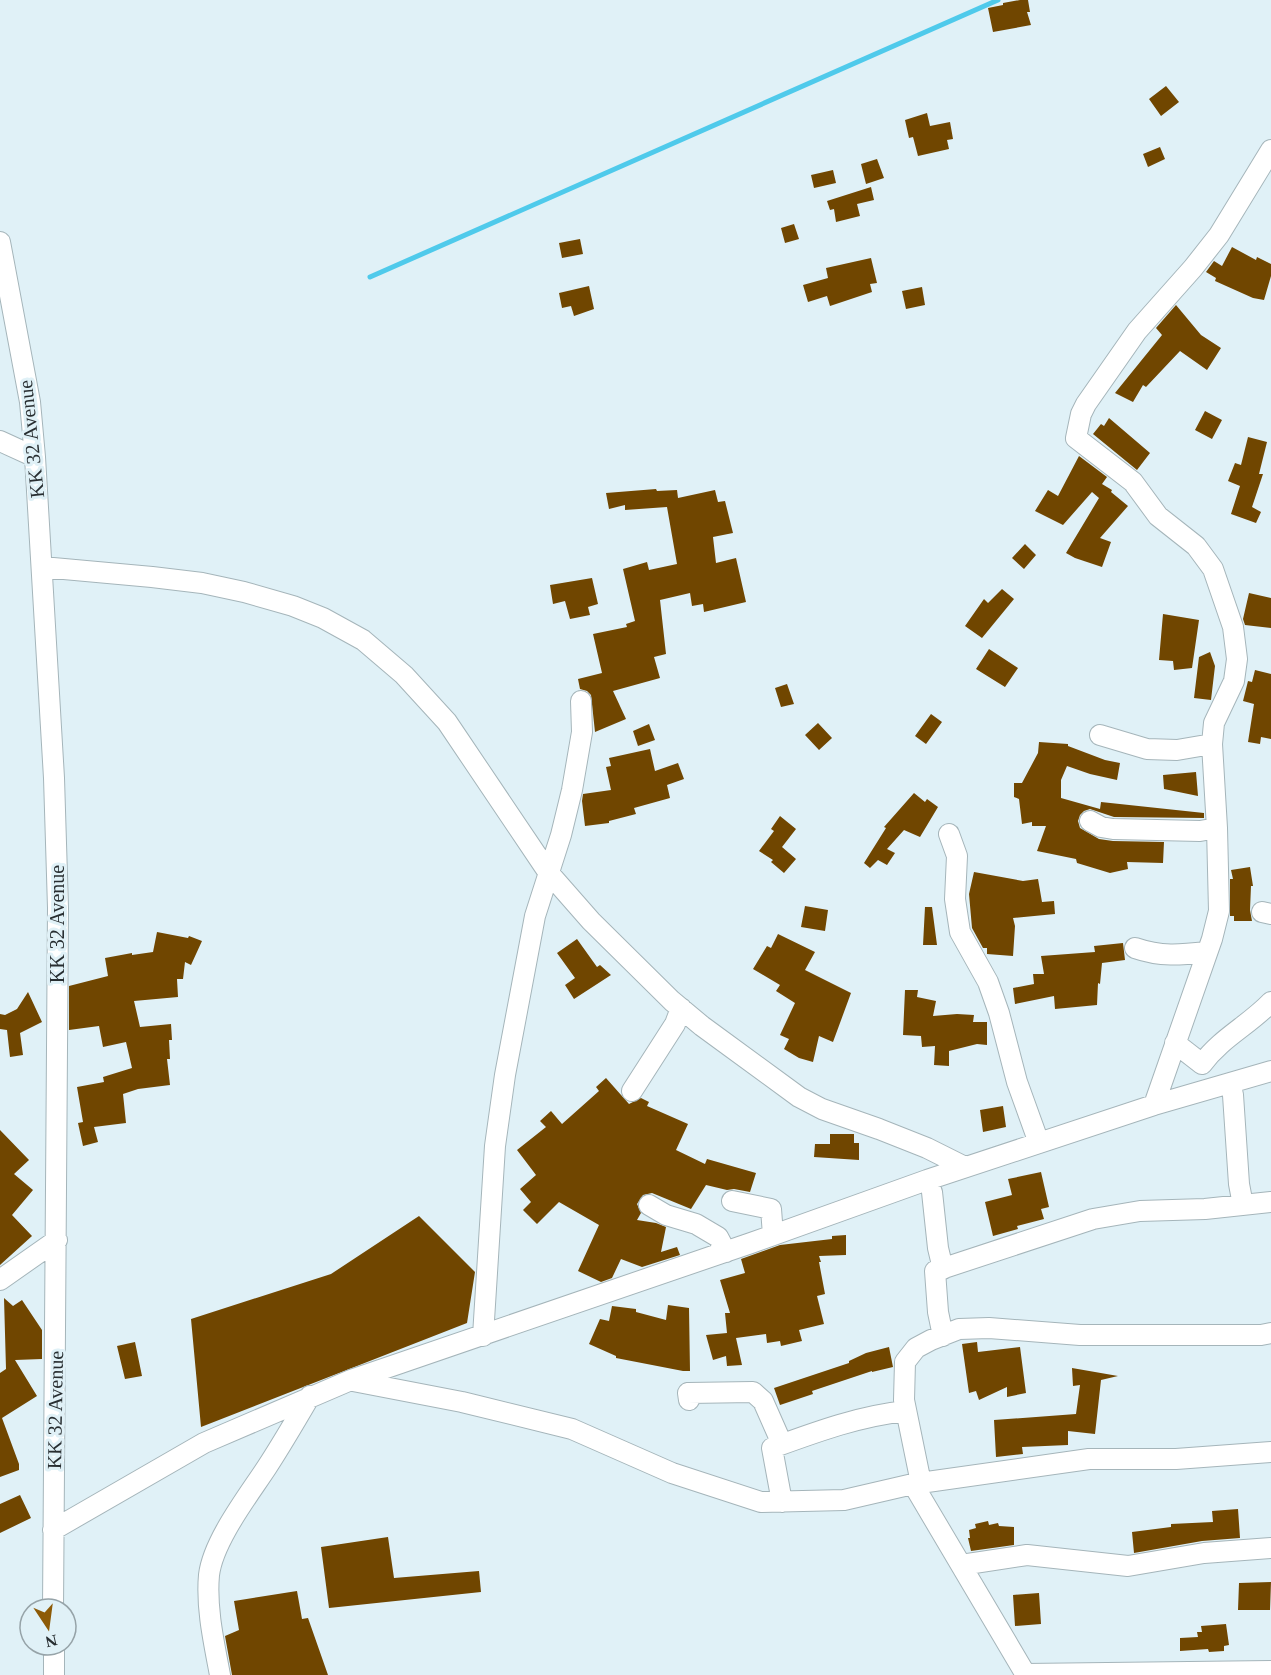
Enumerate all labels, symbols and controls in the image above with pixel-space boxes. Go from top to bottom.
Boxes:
street label: KK 32 Avenue [14,379,48,499]
street label: KK 32 Avenue [46,865,68,983]
street label: KK 32 Avenue [43,1350,67,1469]
north arrow [18,1597,78,1657]
text: N [43,1632,59,1651]

